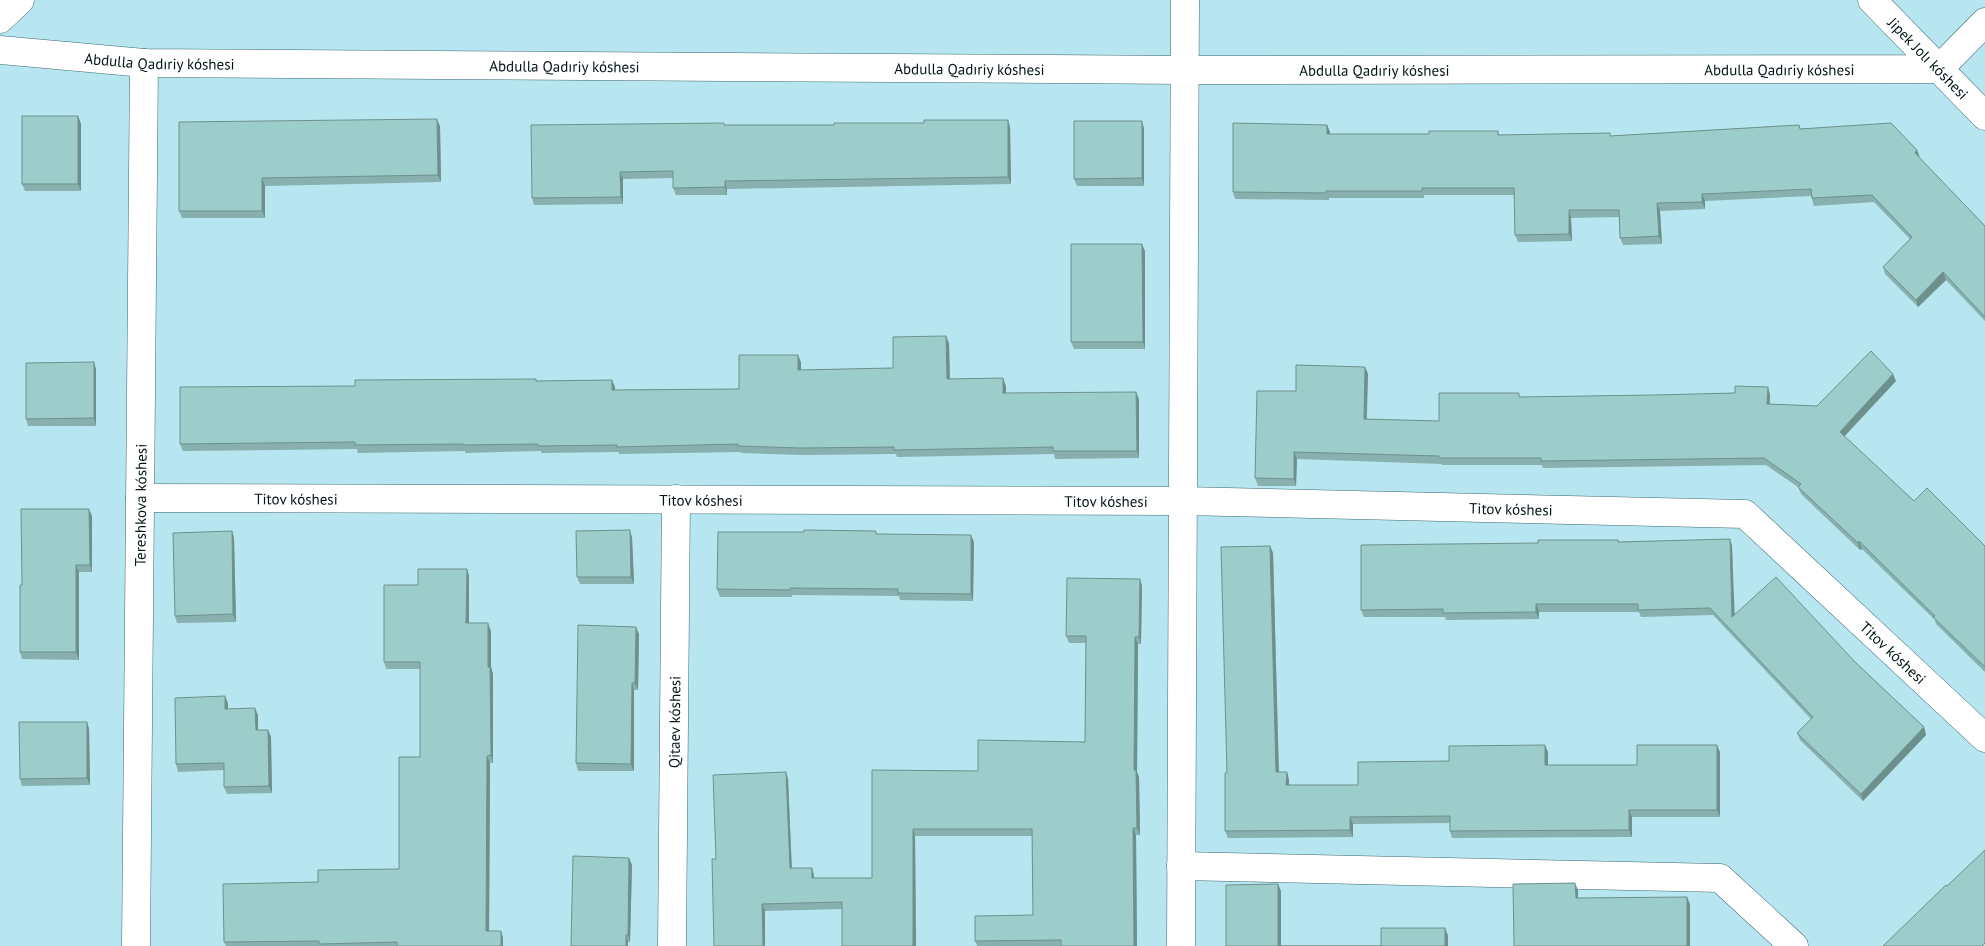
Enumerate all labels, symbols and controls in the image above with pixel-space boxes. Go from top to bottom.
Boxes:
street label: Jipek Jolı kóshesi [1884,12,1973,103]
street label: Abdulla Qadıriy kóshesi [84,48,235,73]
street label: Abdulla Qadıriy kóshesi [489,56,640,76]
street label: Abdulla Qadıriy kóshesi [894,59,1045,79]
street label: Abdulla Qadıriy kóshesi [1299,60,1450,79]
street label: Abdulla Qadıriy kóshesi [1704,60,1855,79]
street label: Tereshkova kóshesi [130,444,150,566]
street label: Titov kóshesi [254,489,338,508]
street label: Titov kóshesi [659,490,743,509]
street label: Titov kóshesi [1064,491,1148,510]
street label: Titov kóshesi [1469,498,1553,519]
street label: Titov kóshesi [1856,617,1930,688]
street label: Qitaev kóshesi [664,676,684,768]

